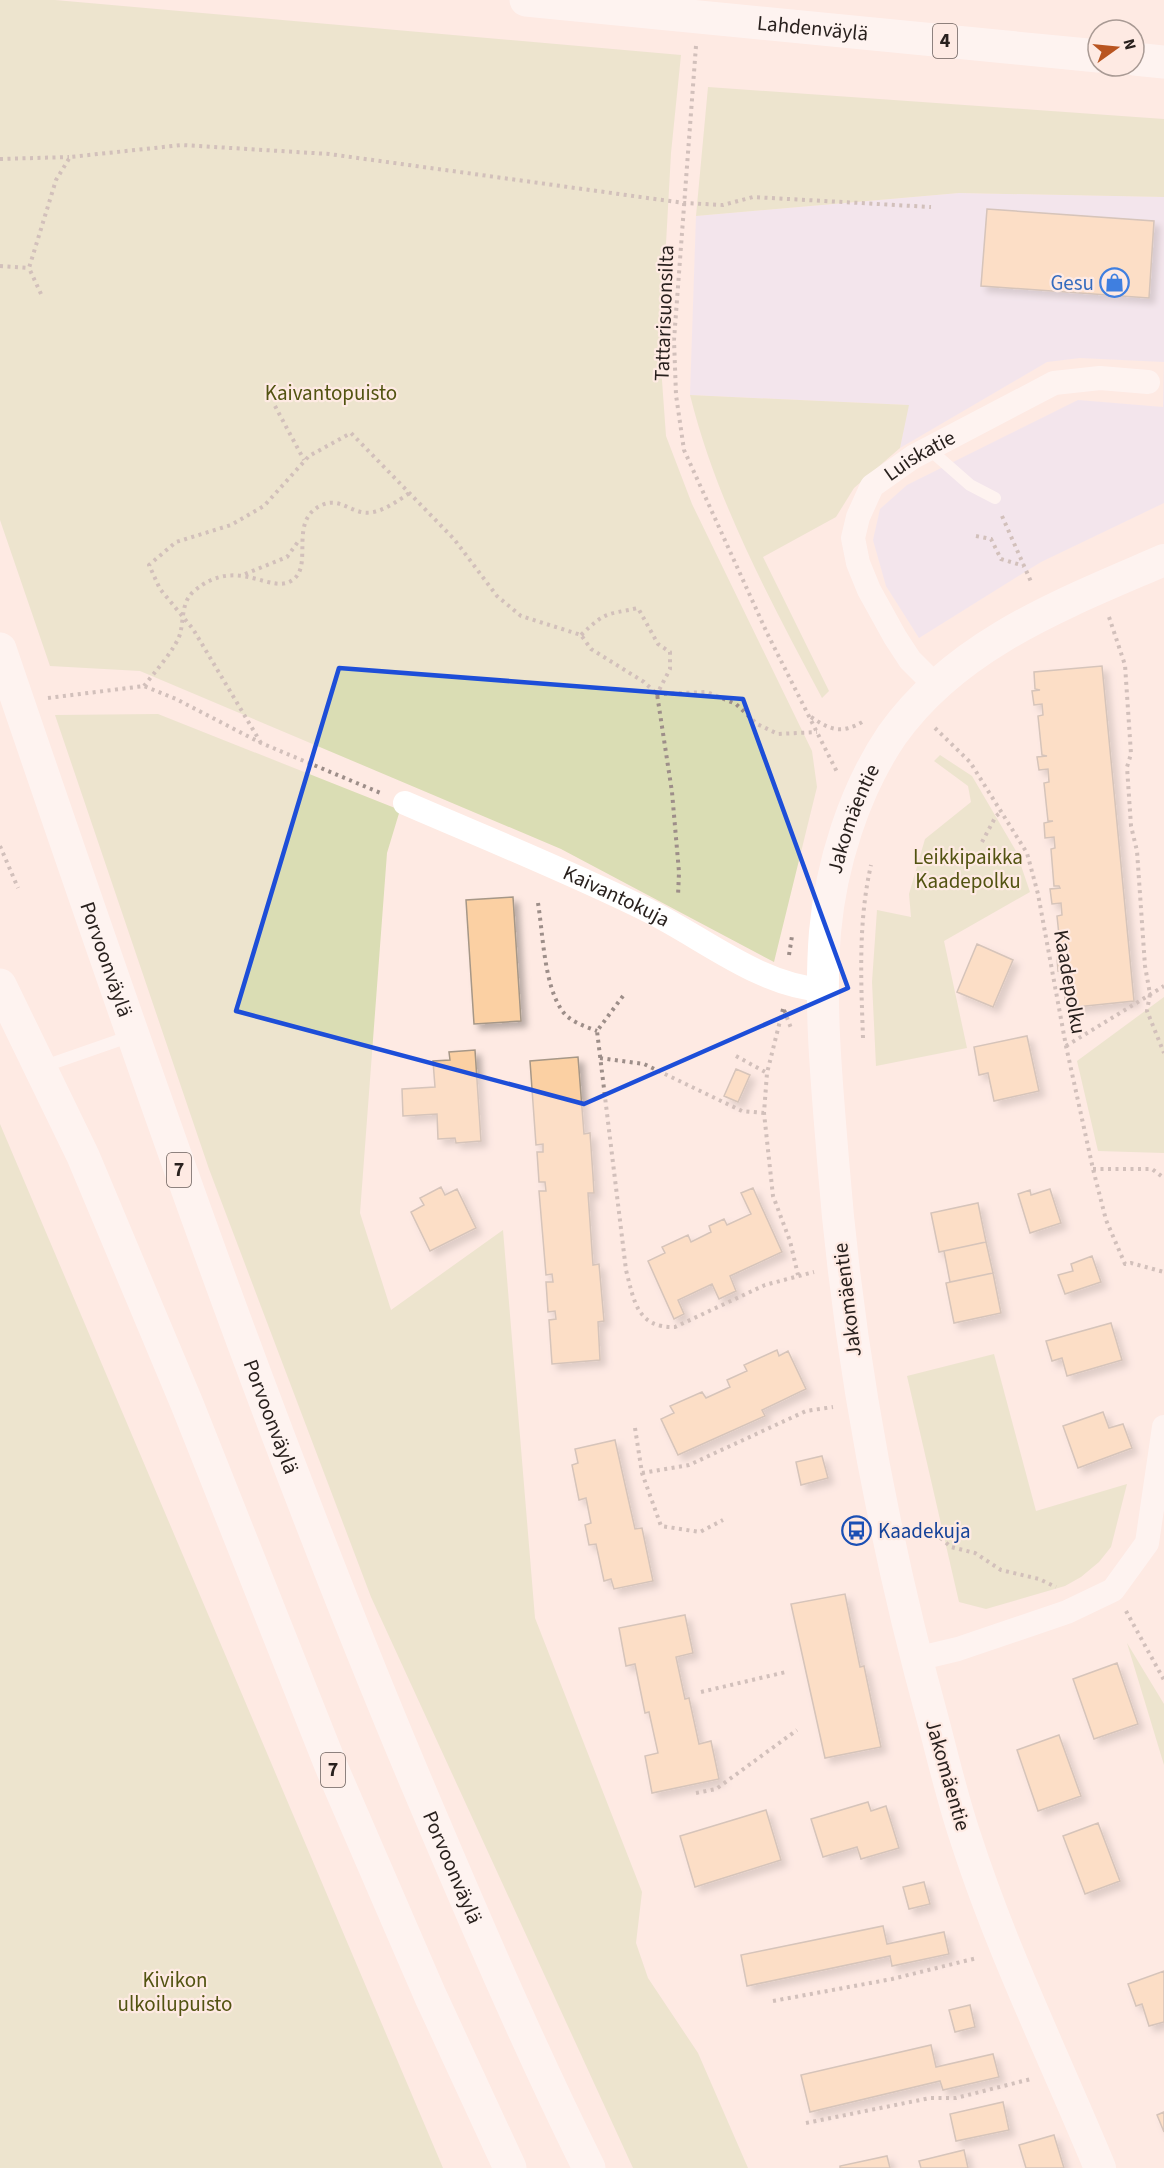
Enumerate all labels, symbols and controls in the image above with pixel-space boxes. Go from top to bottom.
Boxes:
street label: Lahdenväylä [756,8,870,48]
north arrow [1086,18,1146,78]
road number: 4 [933,24,957,58]
text: N [1118,36,1142,52]
street label: Tattarisuonsilta [647,244,681,382]
shop icon: Gesu [1099,267,1131,299]
place label: Gesu [1050,268,1094,298]
park label: Kaivantopuisto [265,378,397,408]
street label: Luiskatie [877,422,960,488]
street label: Jakomäentie [820,759,887,877]
park label: Leikkipaikka Kaadepolku [913,842,1023,896]
street label: Kaivantokuja [558,858,675,934]
street label: Porvoonväylä [73,897,140,1021]
street label: Kaadepolku [1046,928,1094,1036]
road number: 7 [167,1153,191,1187]
street label: Jakomäentie [825,1241,869,1359]
street label: Porvoonväylä [236,1355,306,1478]
bus stop icon: Kaadekuja [841,1515,873,1547]
place label: Kaadekuja [878,1516,971,1546]
street label: Jakomäentie [918,1716,978,1834]
road number: 7 [321,1753,345,1787]
street label: Porvoonväylä [415,1806,490,1929]
park label: Kivikon ulkoilupuisto [118,1965,232,2019]

